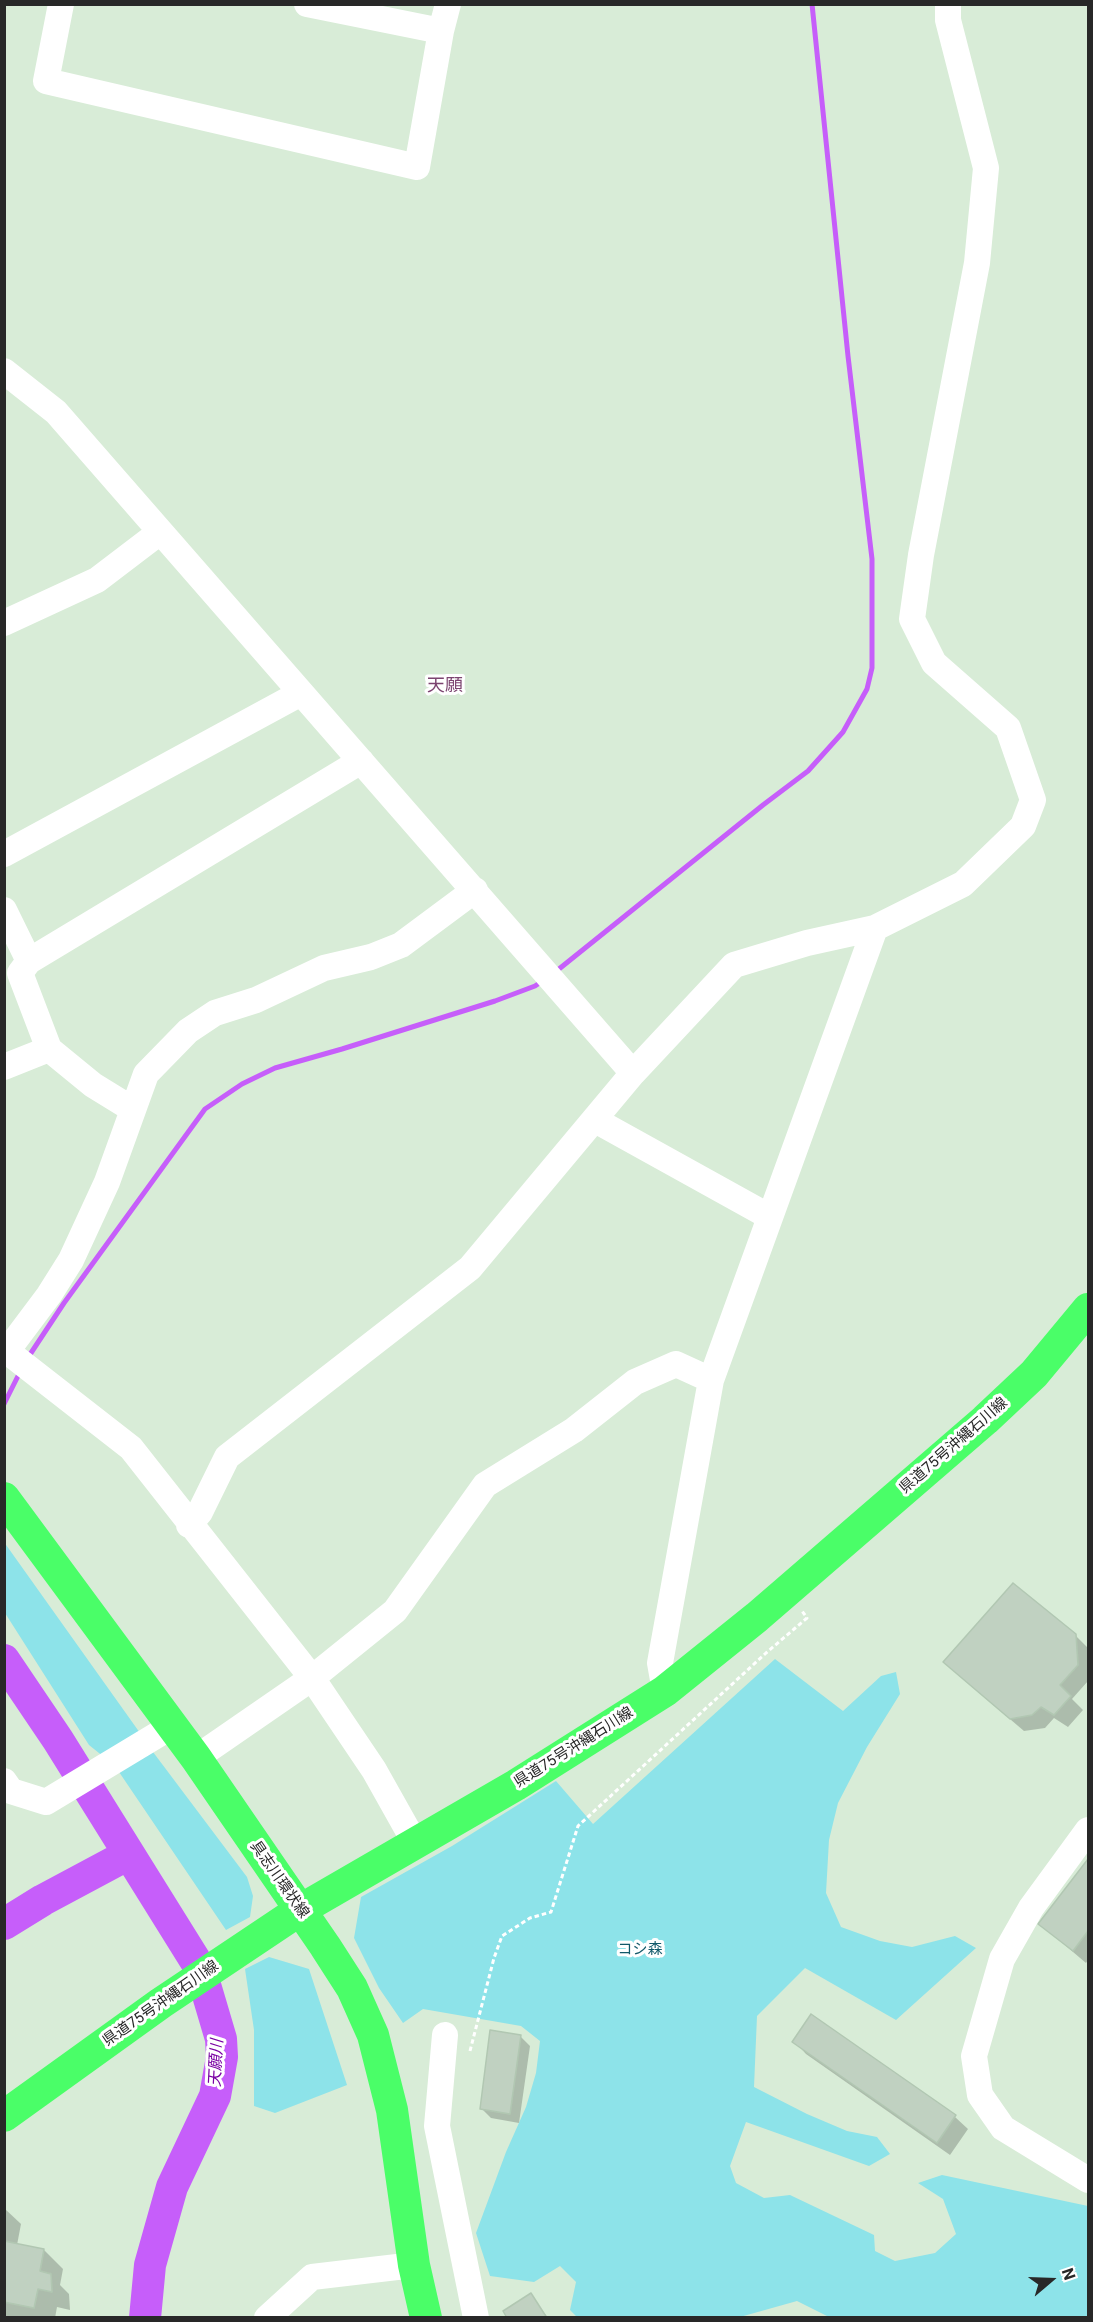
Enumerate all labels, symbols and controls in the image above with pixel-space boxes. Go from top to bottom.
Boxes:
district label: 天願 [427,675,463,697]
street label: 県道75号沖縄石川線 [896,1394,1012,1498]
street label: 県道75号沖縄石川線 [511,1704,637,1792]
street label: 具志川環状線 [246,1838,312,1922]
park label: コシ森 [618,1941,662,1959]
street label: 県道75号沖縄石川線 [100,1957,222,2051]
water label: 天願川 [206,2039,228,2087]
north arrow [1021,2250,1081,2310]
text: N [1058,2266,1079,2282]

